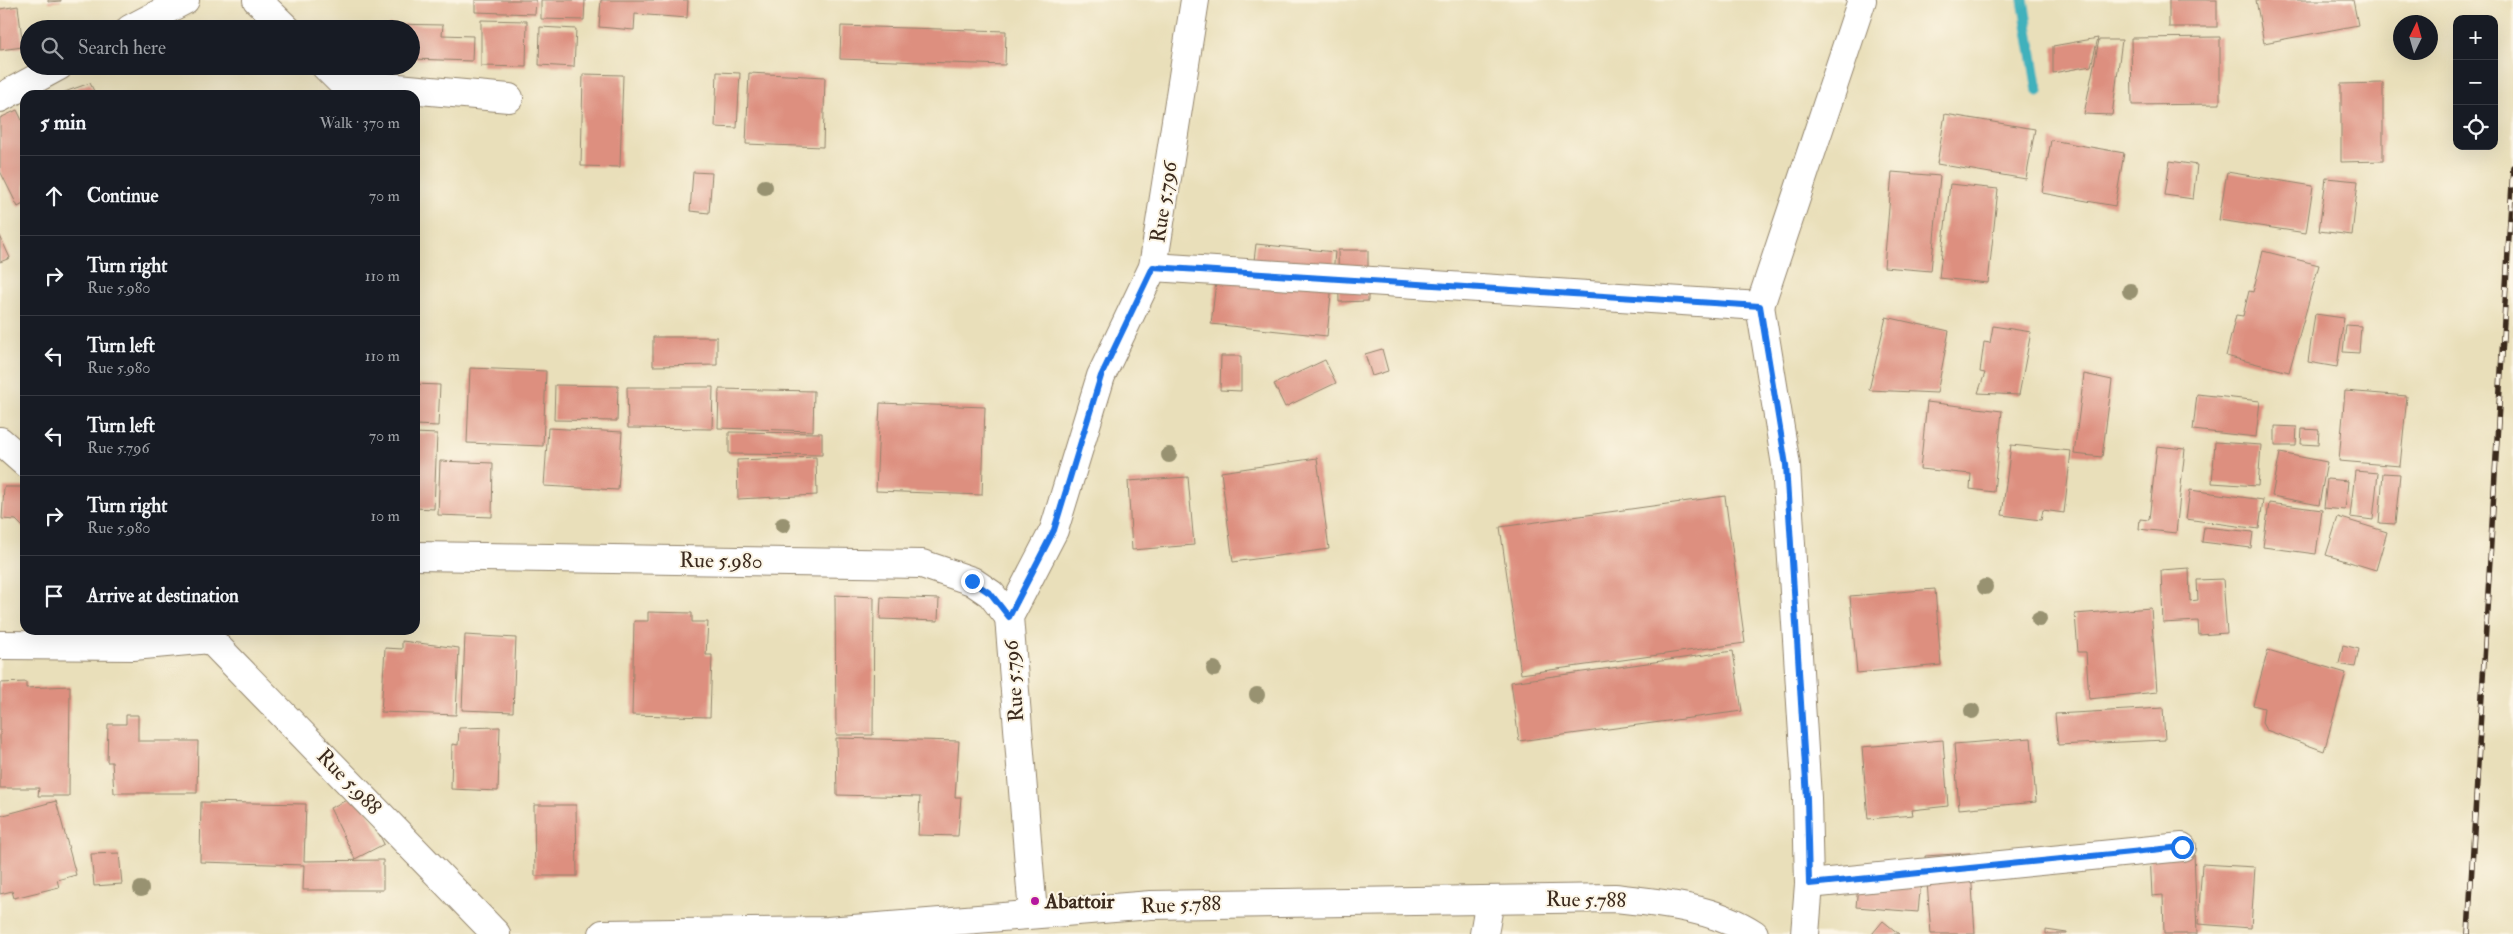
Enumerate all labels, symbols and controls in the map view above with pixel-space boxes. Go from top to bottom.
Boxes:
north arrow [2393,15,2438,60]
map controls [2453,15,2498,150]
button: + [2453,15,2498,60]
search box [20,20,420,75]
icon: search [38,34,66,62]
text: Search here [78,36,166,60]
button: − [2453,60,2498,105]
button: locate [2453,105,2498,150]
text: 5 min [40,109,86,136]
text: Walk · 370 m [319,113,400,133]
street label: Rue 5.796 [1144,158,1184,245]
icon: ahead [40,182,68,210]
text: Continue [87,184,158,208]
text: 70 m [369,186,400,206]
text: Turn right [87,254,167,278]
icon: right [40,262,68,290]
text: 110 m [365,266,400,286]
text: Rue 5.980 [87,278,150,298]
text: Turn left [87,334,155,358]
icon: left [40,342,68,370]
text: 110 m [365,346,400,366]
text: Rue 5.980 [87,358,150,378]
text: Turn left [87,414,155,438]
icon: left [40,422,68,450]
text: 70 m [369,426,400,446]
text: Rue 5.796 [87,438,149,458]
text: Turn right [87,494,167,518]
icon: right [40,502,68,530]
text: 10 m [370,506,400,526]
text: Rue 5.980 [87,518,150,538]
street label: Rue 5.980 [679,547,763,575]
route end [961,570,984,593]
icon: arrive [40,582,68,610]
text: Arrive at destination [87,584,239,608]
street label: Rue 5.796 [998,638,1030,723]
street label: Rue 5.988 [311,743,387,821]
route start [2171,836,2194,859]
street label: Rue 5.788 [1546,886,1627,914]
place label: Abattoir [1044,888,1115,915]
street label: Rue 5.788 [1140,890,1222,920]
marker: Abattoir [1029,895,1041,907]

